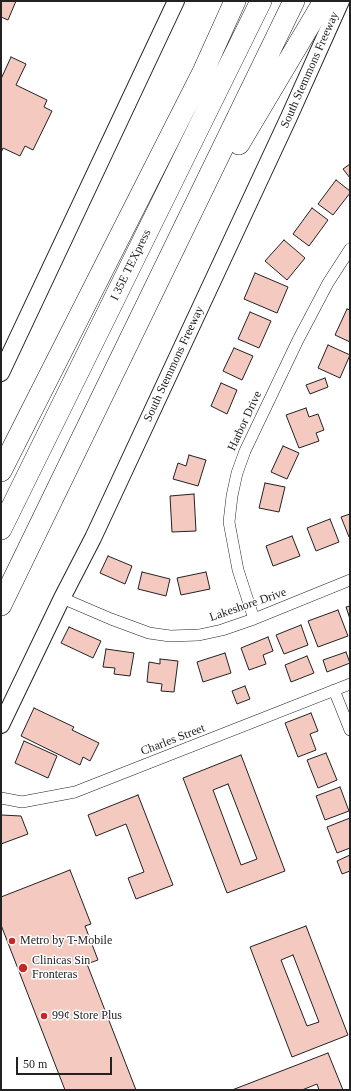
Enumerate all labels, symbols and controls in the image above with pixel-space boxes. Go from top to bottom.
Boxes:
street label: South Stemmons Freeway [278,10,342,130]
street label: I 35E TEXpress [108,227,154,303]
street label: South Stemmons Freeway [141,304,207,424]
street label: Harbor Drive [225,389,265,453]
street label: Lakeshore Drive [208,585,288,625]
street label: Charles Street [139,721,207,759]
place label: Metro by T-Mobile [20,934,112,948]
marker: Metro by T-Mobile [7,936,17,946]
place label: Clinicas Sin Fronteras [32,954,90,982]
marker: Clinicas Sin Fronteras [17,962,29,974]
place label: 99¢ Store Plus [52,1009,122,1023]
marker: 99¢ Store Plus [39,1011,49,1021]
scale bar [18,1049,114,1075]
text: 50 m [23,1057,47,1071]

